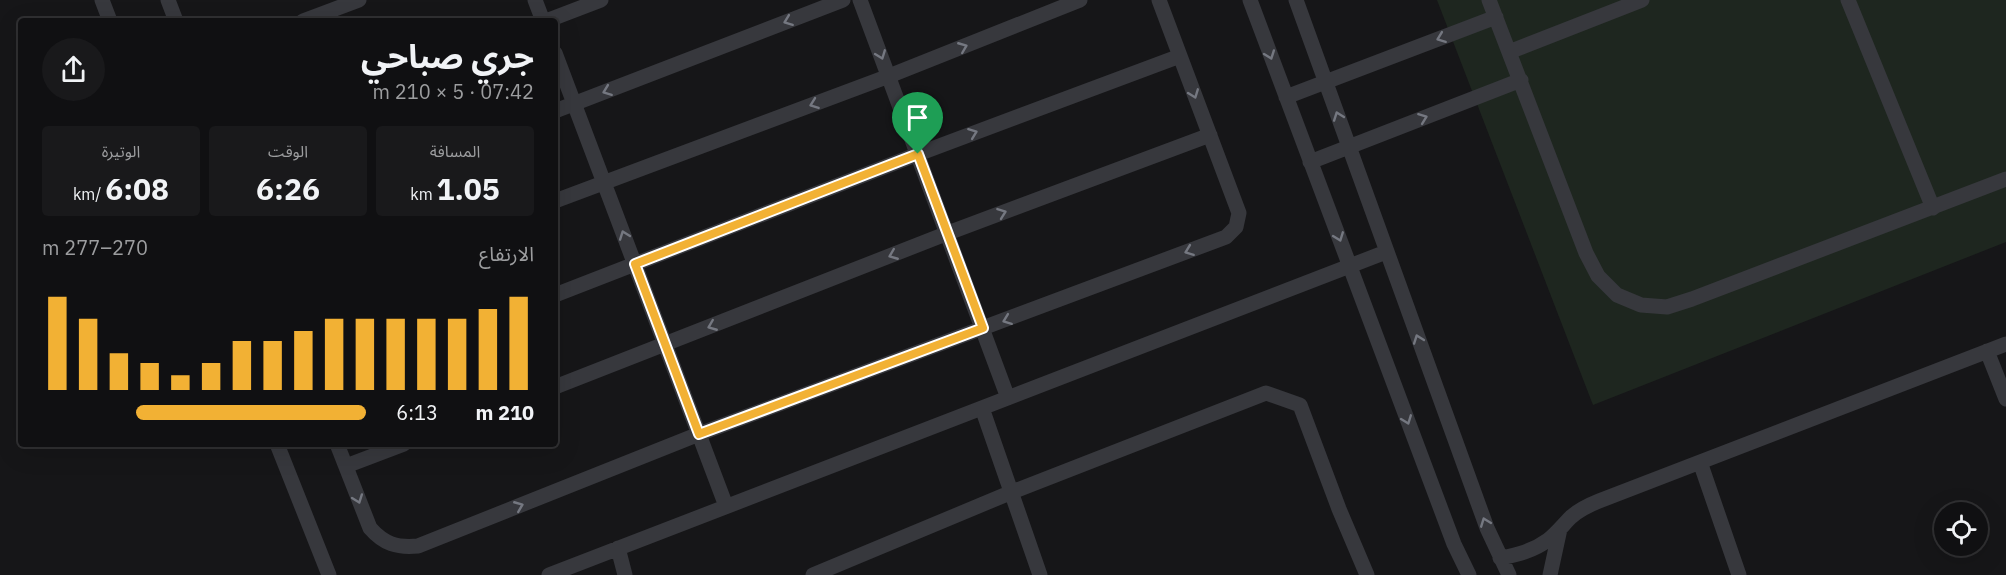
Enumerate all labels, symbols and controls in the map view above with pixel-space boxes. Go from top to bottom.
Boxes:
one-way arrow [784,14,795,26]
one-way arrow [1436,31,1447,43]
text: جري صباحي [361,34,534,77]
button: share [42,38,105,101]
one-way arrow [956,42,967,54]
one-way arrow [873,49,886,60]
one-way arrow [1263,49,1275,60]
text: 07:42 · 5 × 210 m [373,78,534,105]
one-way arrow [602,84,613,96]
one-way arrow [1187,88,1200,99]
pin [892,92,943,154]
one-way arrow [809,97,820,109]
icon: arrive [901,101,934,134]
one-way arrow [1332,111,1345,121]
one-way arrow [1417,113,1428,125]
one-way arrow [967,128,978,141]
text: الوتيرة [102,141,140,161]
text: الوقت [268,141,308,161]
text: المسافة [430,141,480,161]
text: 6:08 [105,169,169,208]
text: 6:26 [256,169,320,208]
text: 1.05 [436,169,500,208]
text: /km [73,184,105,204]
text: km [410,184,436,204]
one-way arrow [997,207,1007,220]
one-way arrow [619,230,632,241]
one-way arrow [1331,232,1344,242]
text: 270–277 m [42,234,148,261]
text: الارتفاع [479,240,534,267]
one-way arrow [1184,244,1195,256]
one-way arrow [889,248,900,260]
one-way arrow [1002,312,1013,325]
one-way arrow [707,319,718,332]
one-way arrow [1412,334,1425,345]
text: 6:13 [396,399,438,426]
text: 210 m [475,399,534,426]
one-way arrow [1400,414,1413,425]
one-way arrow [351,493,363,504]
one-way arrow [513,500,524,513]
map controls [1934,502,1988,556]
button: locate [1934,502,1988,556]
one-way arrow [1480,517,1492,528]

